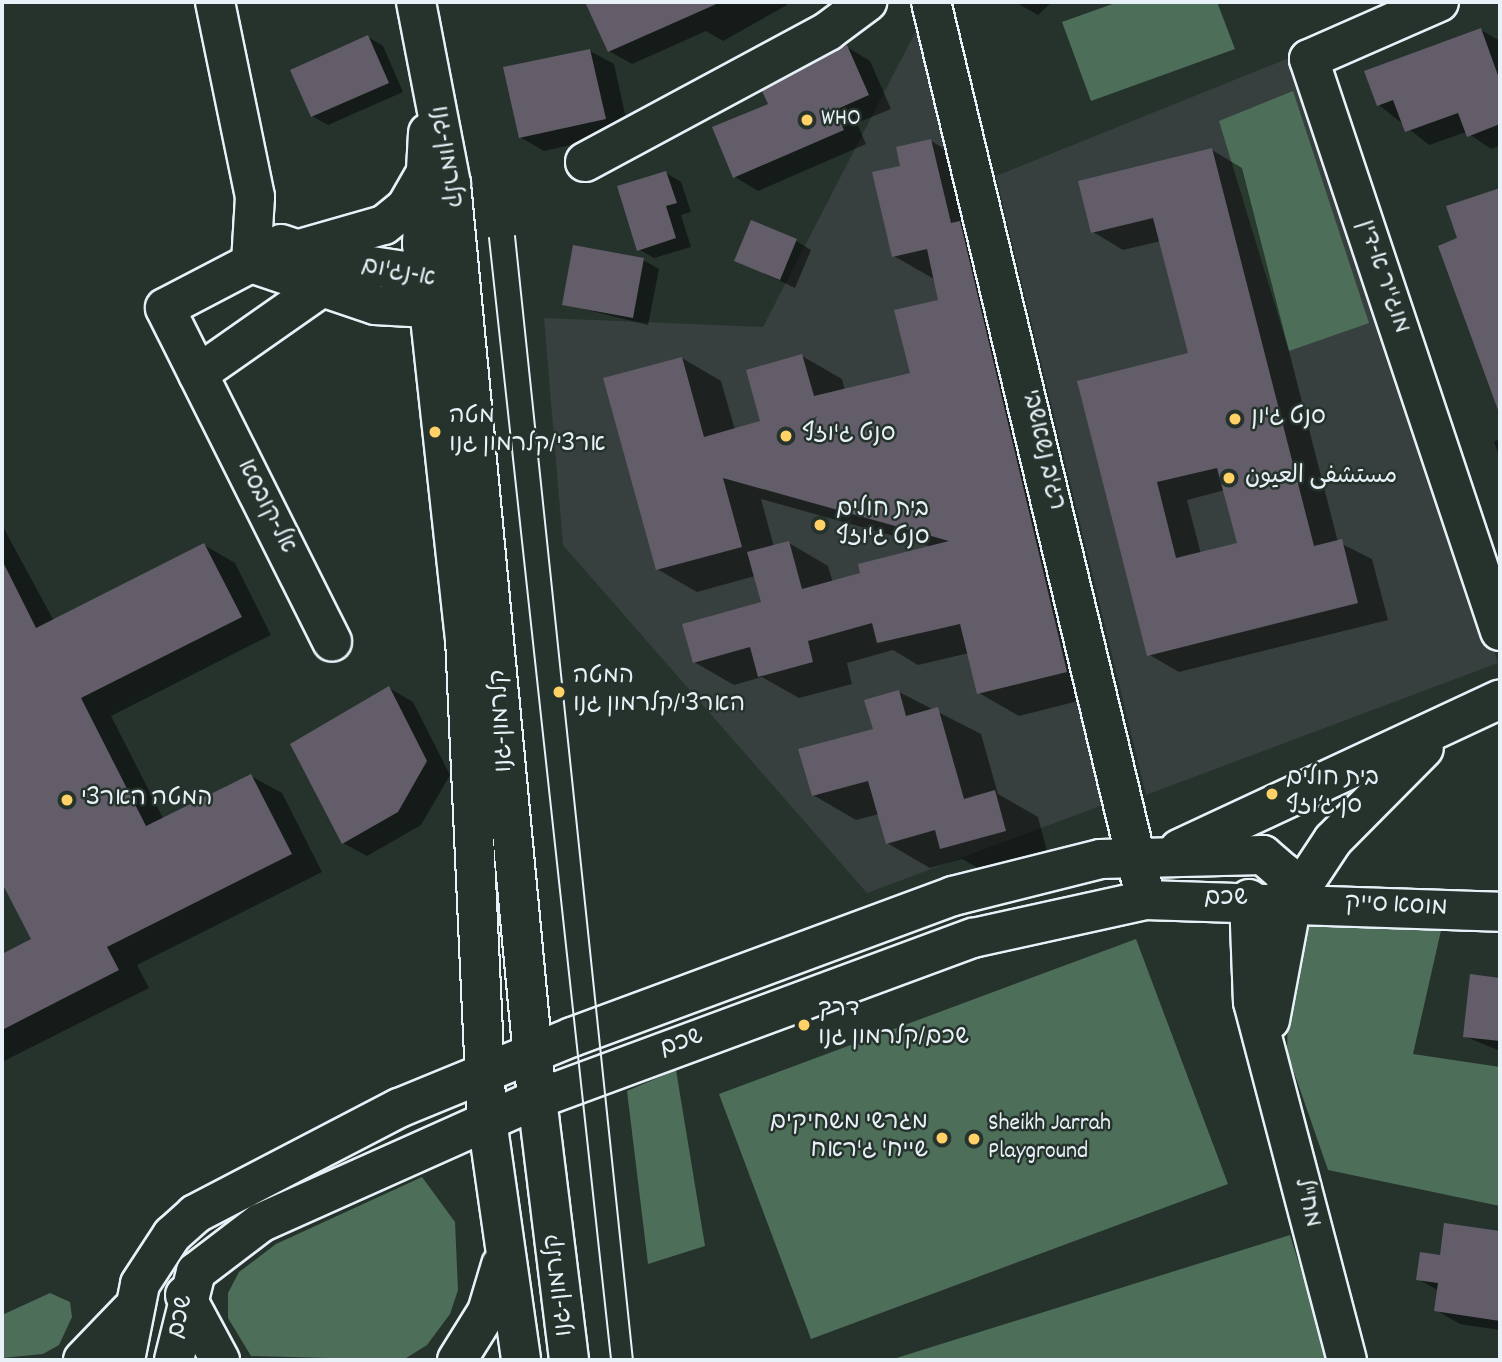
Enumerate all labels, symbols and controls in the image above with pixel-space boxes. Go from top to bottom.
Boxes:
street label: קלרמון-גנו [423,104,467,210]
place label: WHO [821,106,861,134]
marker: WHO [799,112,815,128]
street label: מוג'יר א-דין [1349,216,1415,338]
street label: א-נג'ום [359,253,437,295]
street label: רג'ב נשאשבי [1014,387,1070,513]
place label: מטה ארצי/קלרמון גנו [449,404,606,460]
place label: סנט ג'ון [1251,405,1326,433]
marker: סנט ג'ון [1225,409,1245,429]
place label: סנט ג'וזף [802,422,895,450]
marker: מטה ארצי/קלרמון גנו [427,424,443,440]
marker: סנט ג'וזף [776,426,796,446]
street label: אל-קובסא [229,455,301,559]
place label: مستشفى العيون [1245,464,1397,492]
marker: مستشفى العيون [1219,468,1239,488]
place label: בית חולים סנט ג'וזף [836,497,929,553]
marker: בית חולים סנט ג'וזף [810,515,830,535]
place label: המטה הארצי/קלרמון גנו [573,664,745,720]
street label: קלרמון-גנו [486,669,520,773]
marker: המטה הארצי/קלרמון גנו [551,684,567,700]
place label: בית חולים סן ג׳וזף [1286,766,1379,822]
place label: המטה הארצי [81,786,212,814]
marker: בית חולים סן ג׳וזף [1264,786,1280,802]
marker: המטה הארצי [59,792,75,808]
street label: שכם [1204,886,1248,914]
street label: מוסא סייק [1344,890,1448,924]
place label: דרך שכם/קלרמון גנו [818,997,969,1053]
marker: דרך שכם/קלרמון גנו [796,1017,812,1033]
street label: שכם [657,1023,707,1065]
place label: מגרשי משחיקים שייח' ג'ראח [770,1110,928,1166]
place label: Sheikh Jarrah Playground [988,1111,1111,1167]
marker: מגרשי משחיקים שייח' ג'ראח [934,1130,950,1146]
marker: Sheikh Jarrah Playground [966,1131,982,1147]
street label: מח"ל [1286,1175,1326,1231]
street label: קלרמון-גנו [539,1232,581,1338]
street label: שכם [163,1293,201,1341]

